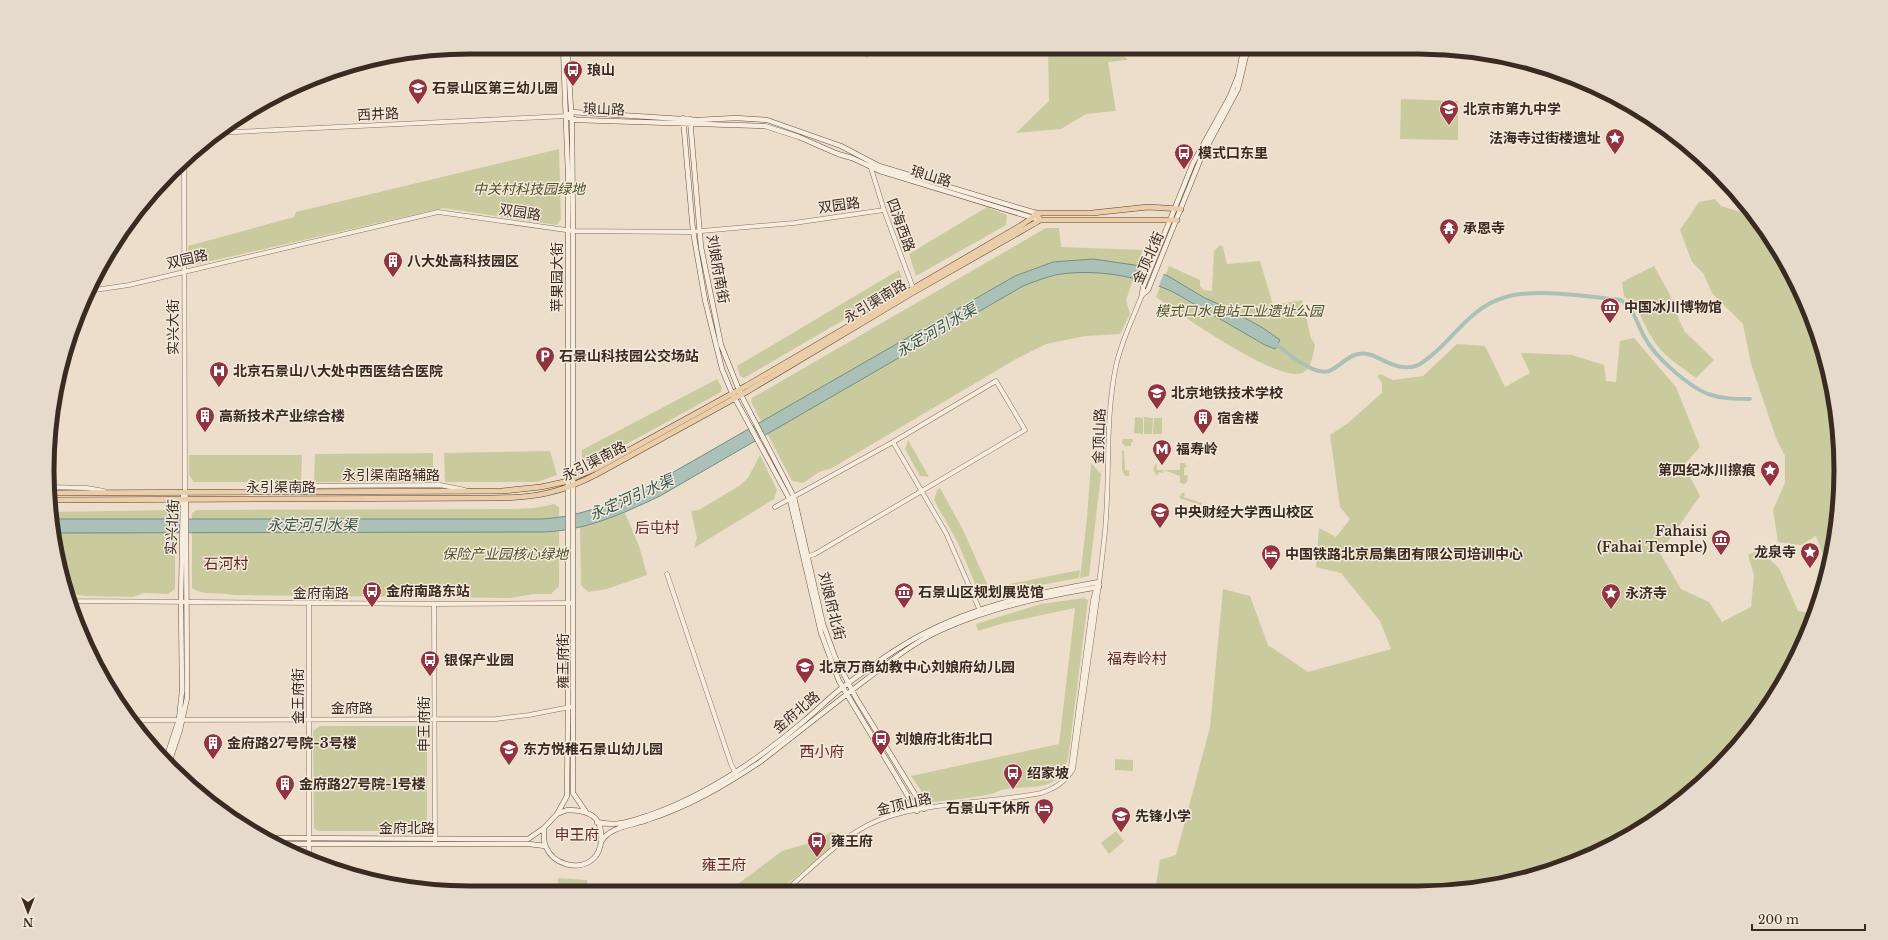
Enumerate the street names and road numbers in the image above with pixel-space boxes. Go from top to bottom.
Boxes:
street label: 琅山路 [583,99,625,119]
street label: 西井路 [357,104,399,124]
street label: 琅山路 [908,161,954,191]
street label: 双园路 [817,193,861,217]
street label: 四海西路 [883,196,919,254]
street label: 双园路 [498,200,542,224]
street label: 金顶北街 [1128,229,1168,287]
street label: 刘娘府南街 [703,233,733,305]
street label: 苹果园大街 [548,242,566,312]
street label: 双园路 [165,246,209,272]
street label: 永引渠南路 [840,275,910,327]
street label: 实兴大街 [164,299,182,355]
street label: 金顶山路 [1089,408,1109,464]
street label: 永引渠南路 [559,437,629,485]
street label: 永引渠南路辅路 [342,466,440,484]
street label: 永引渠南路 [246,478,316,496]
street label: 实兴北街 [162,499,182,555]
street label: 刘娘府北街 [815,570,849,642]
street label: 金府南路 [293,584,349,602]
street label: 雍王府街 [554,633,572,689]
street label: 金王府街 [289,668,307,724]
street label: 金府北路 [769,687,823,737]
street label: 申王府街 [415,696,433,752]
street label: 金府路 [331,699,373,717]
street label: 金顶山路 [875,789,933,819]
street label: 金府北路 [379,819,435,837]

